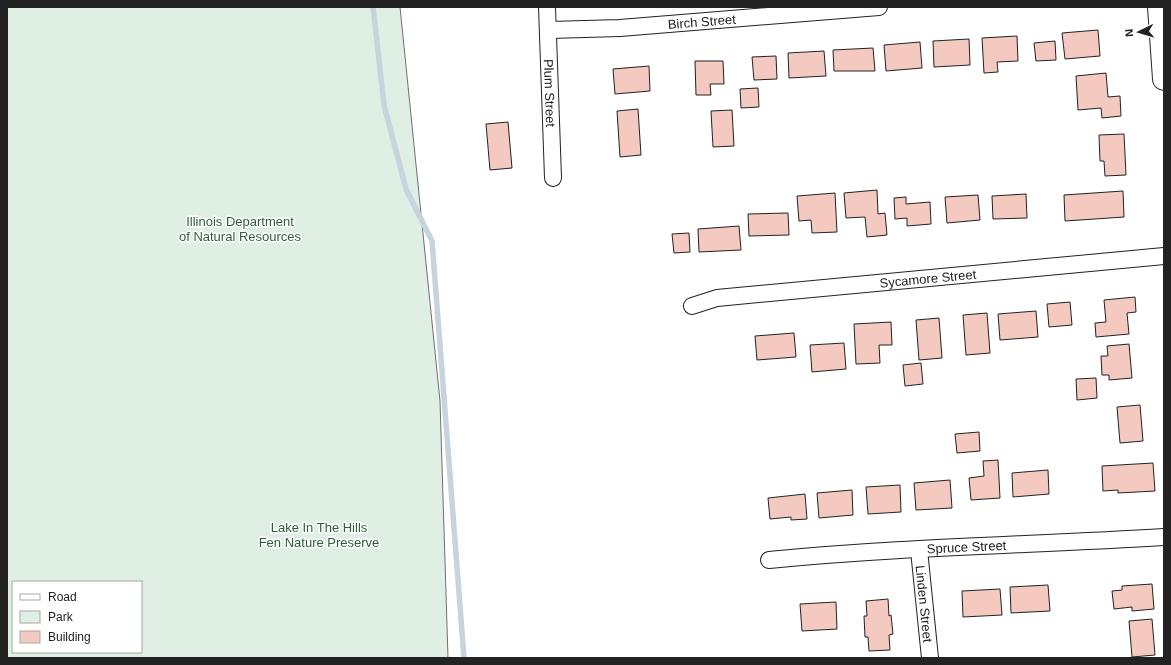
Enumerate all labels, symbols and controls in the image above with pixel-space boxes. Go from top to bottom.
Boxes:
street label: Birch Street [667,11,737,32]
north arrow [1119,12,1159,52]
text: N [1123,28,1135,37]
street label: Plum Street [541,59,559,128]
park label: Illinois Department of Natural Resources [179,214,302,244]
street label: Sycamore Street [879,266,977,290]
park label: Lake In The Hills Fen Nature Preserve [259,520,379,550]
street label: Spruce Street [926,537,1007,556]
street label: Linden Street [913,564,936,643]
legend [12,581,142,653]
text: Road [48,590,77,604]
text: Park [48,610,74,624]
text: Building [48,630,91,644]

